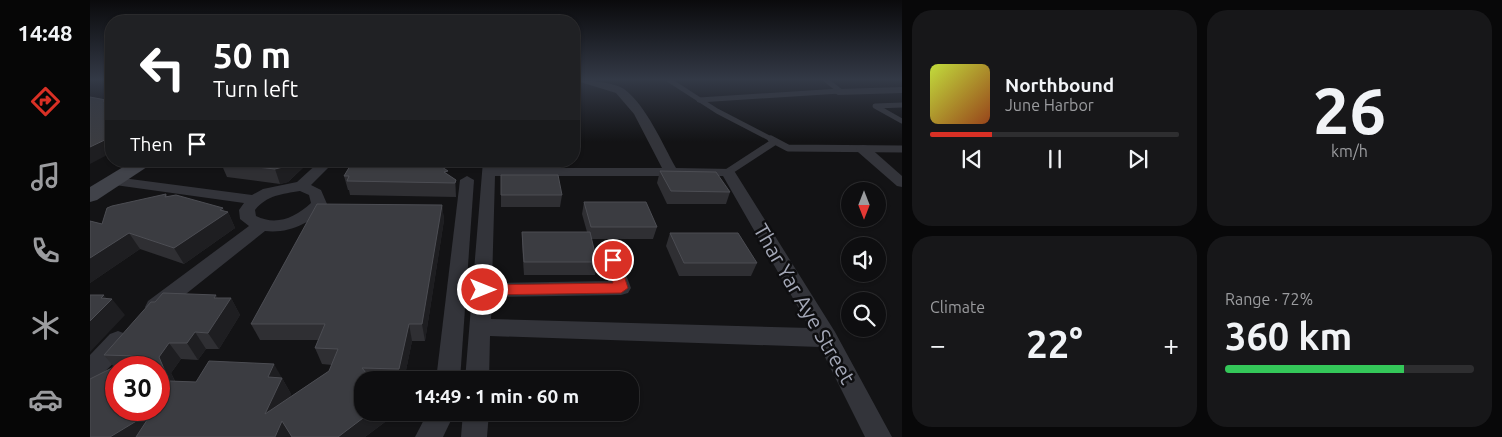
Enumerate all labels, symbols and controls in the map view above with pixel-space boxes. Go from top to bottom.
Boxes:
text: 14:48 [17,20,73,45]
icon: left [130,35,195,100]
text: 50 m [213,35,291,75]
text: 26 [1313,73,1386,146]
text: Northbound [1005,74,1114,96]
text: Turn left [213,76,298,101]
icon: directions [28,84,63,119]
text: June Harbor [1005,96,1094,114]
icon: arrive [183,130,211,158]
text: Then [130,133,173,155]
text: km/h [1331,142,1368,160]
icon: previous [958,145,986,173]
icon: pause [1041,145,1069,173]
icon: next [1124,145,1152,173]
icon: music [28,159,63,194]
north arrow [841,182,886,228]
map controls [841,182,886,337]
street label: Thar Yar Aye Street [749,219,860,388]
icon: phone [28,233,63,268]
button: sound [841,237,886,282]
pin [592,239,634,281]
icon: arrive [599,246,627,274]
position arrow [456,263,508,315]
text: Range · 72% [1225,290,1313,308]
button: search [841,292,886,337]
text: Climate [930,298,985,316]
icon: climate [28,308,63,343]
text: 360 km [1225,315,1352,357]
text: 22° [1026,323,1083,365]
text: − [930,329,946,360]
text: + [1163,329,1179,360]
speed limit sign: 30 [105,356,170,421]
icon: car [28,382,63,417]
text: 14:49 · 1 min · 60 m [414,385,579,407]

